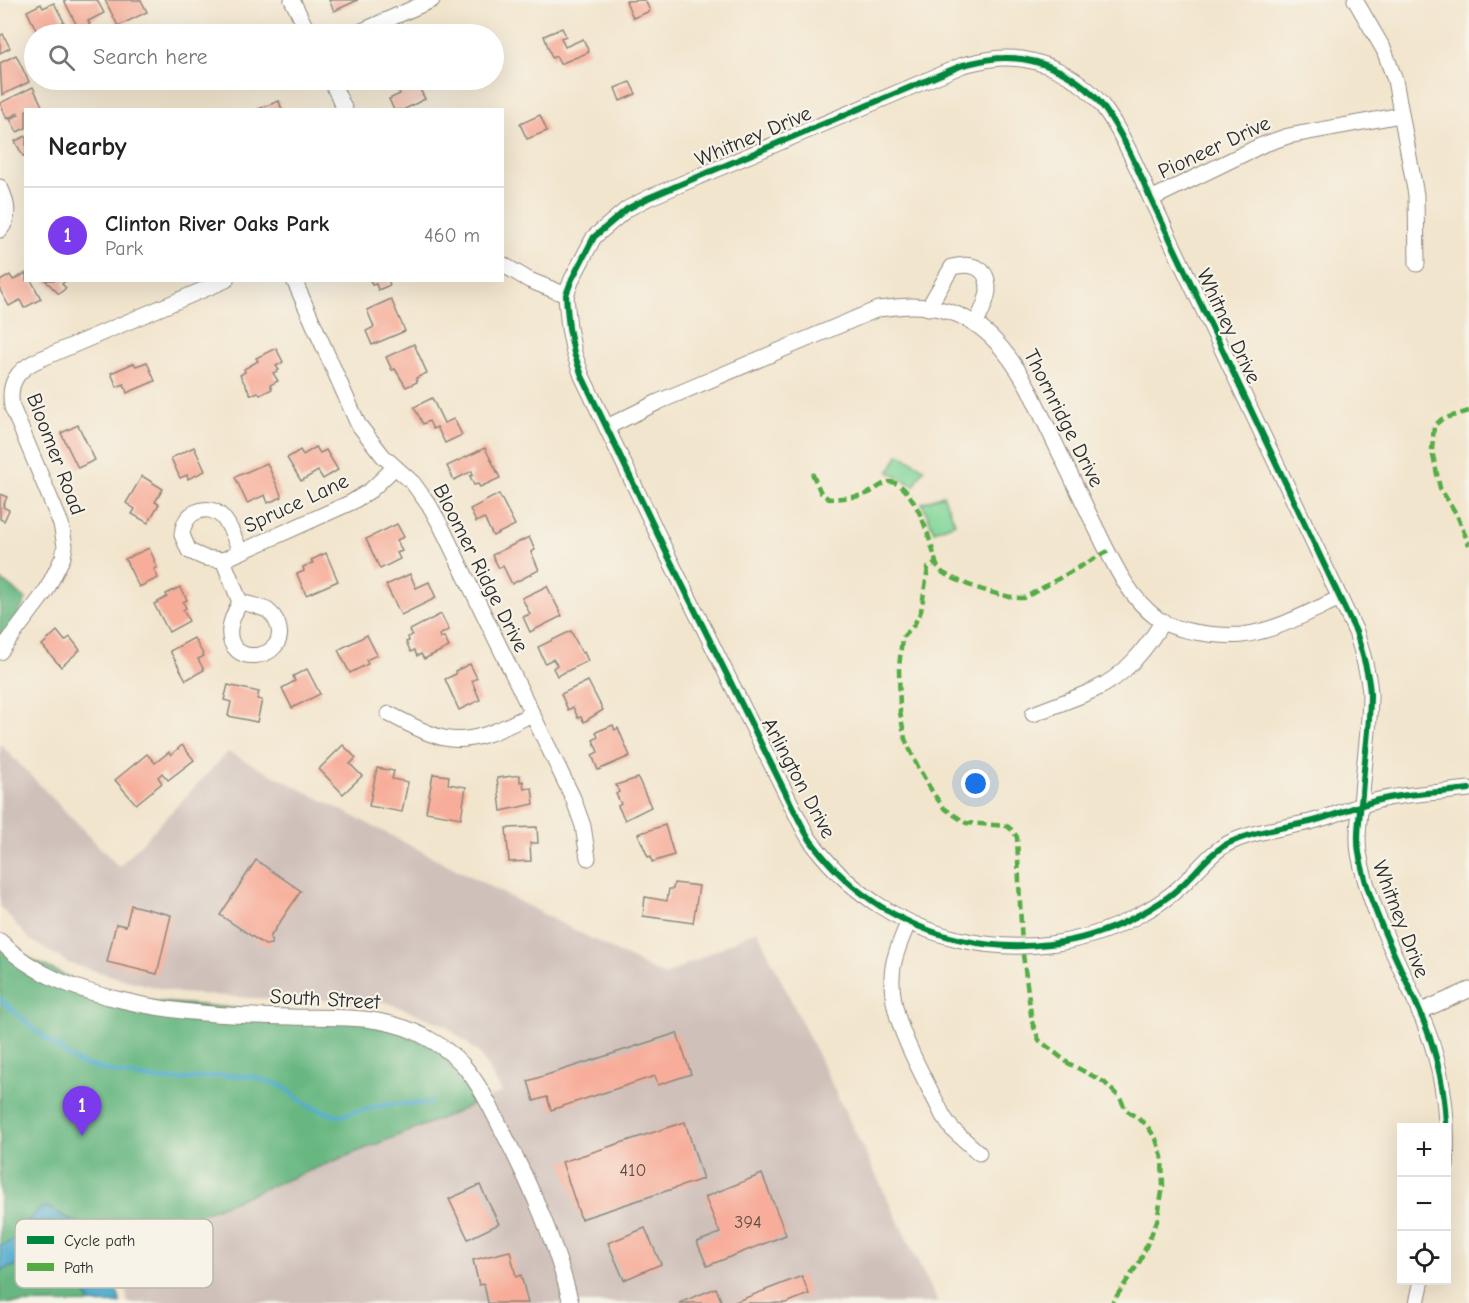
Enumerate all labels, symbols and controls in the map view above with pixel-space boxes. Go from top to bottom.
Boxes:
search box [24,24,504,90]
icon: search [45,41,78,74]
text: Search here [93,44,208,70]
street label: Whitney Drive [691,101,815,171]
street label: Pioneer Drive [1154,111,1274,183]
text: Nearby [48,132,127,162]
text: Clinton River Oaks Park [105,211,329,237]
text: 1 [64,224,71,247]
text: 460 m [424,224,480,247]
text: Park [105,237,143,260]
street label: Whitney Drive [1192,265,1266,387]
street label: Thornridge Drive [1019,345,1109,491]
street label: Bloomer Road [22,390,90,518]
street label: Spruce Lane [240,468,352,538]
street label: Bloomer Ridge Drive [428,480,534,656]
street label: Arlington Drive [757,714,841,842]
your location [961,769,990,798]
street label: Whitney Drive [1368,857,1434,981]
street label: South Street [269,984,382,1014]
pin: 1 [62,1086,101,1136]
map controls [1397,1123,1451,1285]
button: + [1397,1123,1451,1177]
house number: 410 [620,1160,646,1181]
button: − [1397,1177,1451,1231]
house number: 394 [734,1212,762,1233]
legend [15,1219,213,1288]
button: locate [1397,1231,1451,1285]
text: Cycle path [64,1232,135,1250]
text: Path [64,1259,94,1277]

